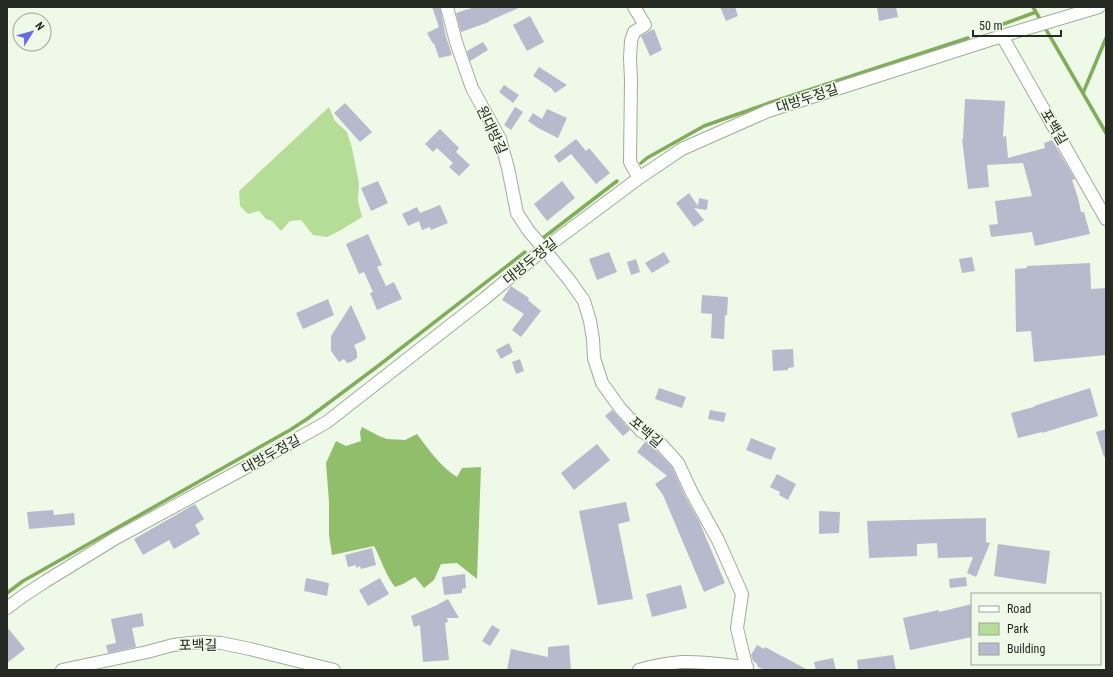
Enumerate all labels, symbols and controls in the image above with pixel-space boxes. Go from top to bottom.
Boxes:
north arrow [12,12,52,52]
scale bar [973,12,1061,38]
text: 50 m [979,19,1003,33]
text: N [32,20,47,33]
street label: 대방두정길 [774,80,840,116]
street label: 원대방길 [474,103,510,157]
street label: 포백길 [1037,106,1071,148]
street label: 대방두정길 [500,235,560,287]
street label: 포백길 [626,413,666,451]
street label: 대방두정길 [239,431,303,477]
legend [971,593,1101,665]
text: Road [1007,602,1031,616]
text: Park [1007,622,1029,636]
street label: 포백길 [179,637,217,653]
text: Building [1007,642,1045,656]

